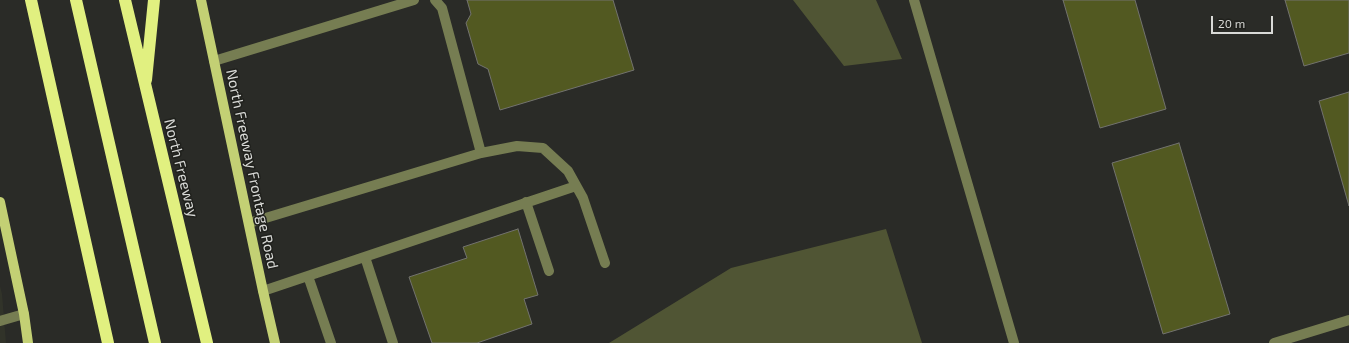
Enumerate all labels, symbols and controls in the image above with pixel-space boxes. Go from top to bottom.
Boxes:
scale bar [1213,8,1275,34]
text: 20 m [1218,16,1245,30]
street label: North Freeway Frontage Road [222,68,282,270]
street label: North Freeway [160,117,202,219]

